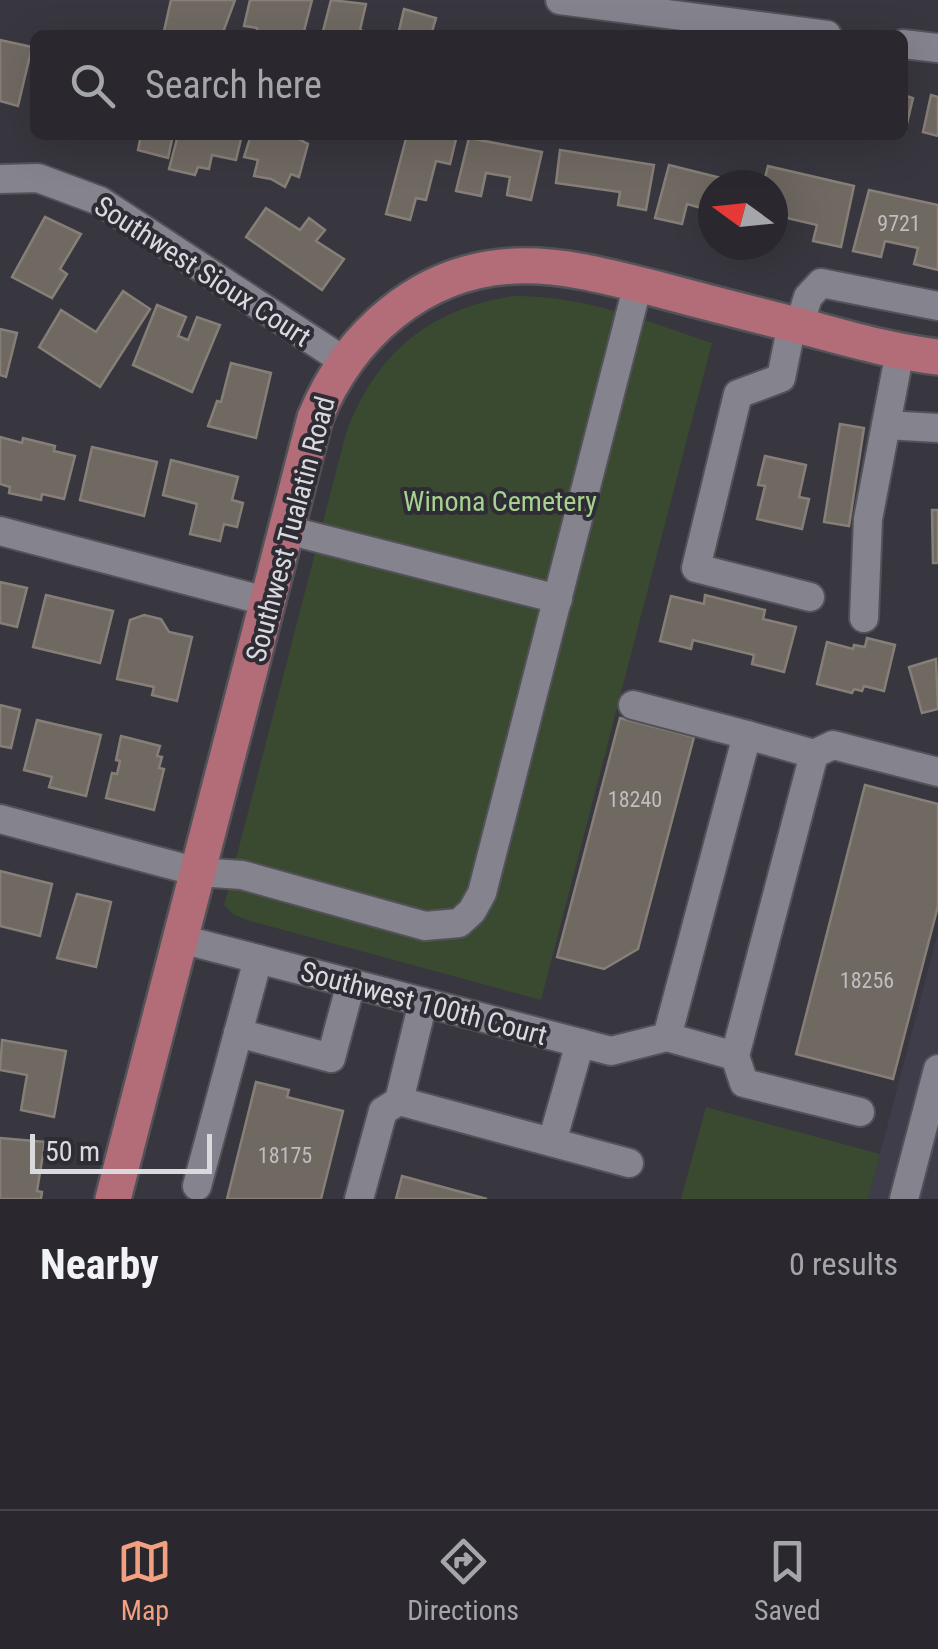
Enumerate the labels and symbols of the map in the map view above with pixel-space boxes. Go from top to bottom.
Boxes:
north arrow [698,170,788,260]
street label: Southwest Sioux Court [89,189,317,354]
house number: 9721 [877,211,921,236]
street label: Southwest Tualatin Road [239,393,342,665]
park label: Winona Cemetery [403,485,597,518]
house number: 18240 [608,787,662,812]
street label: Southwest 100th Court [297,955,551,1052]
house number: 18256 [840,968,894,993]
scale bar [30,1129,212,1174]
house number: 18175 [258,1143,312,1168]

